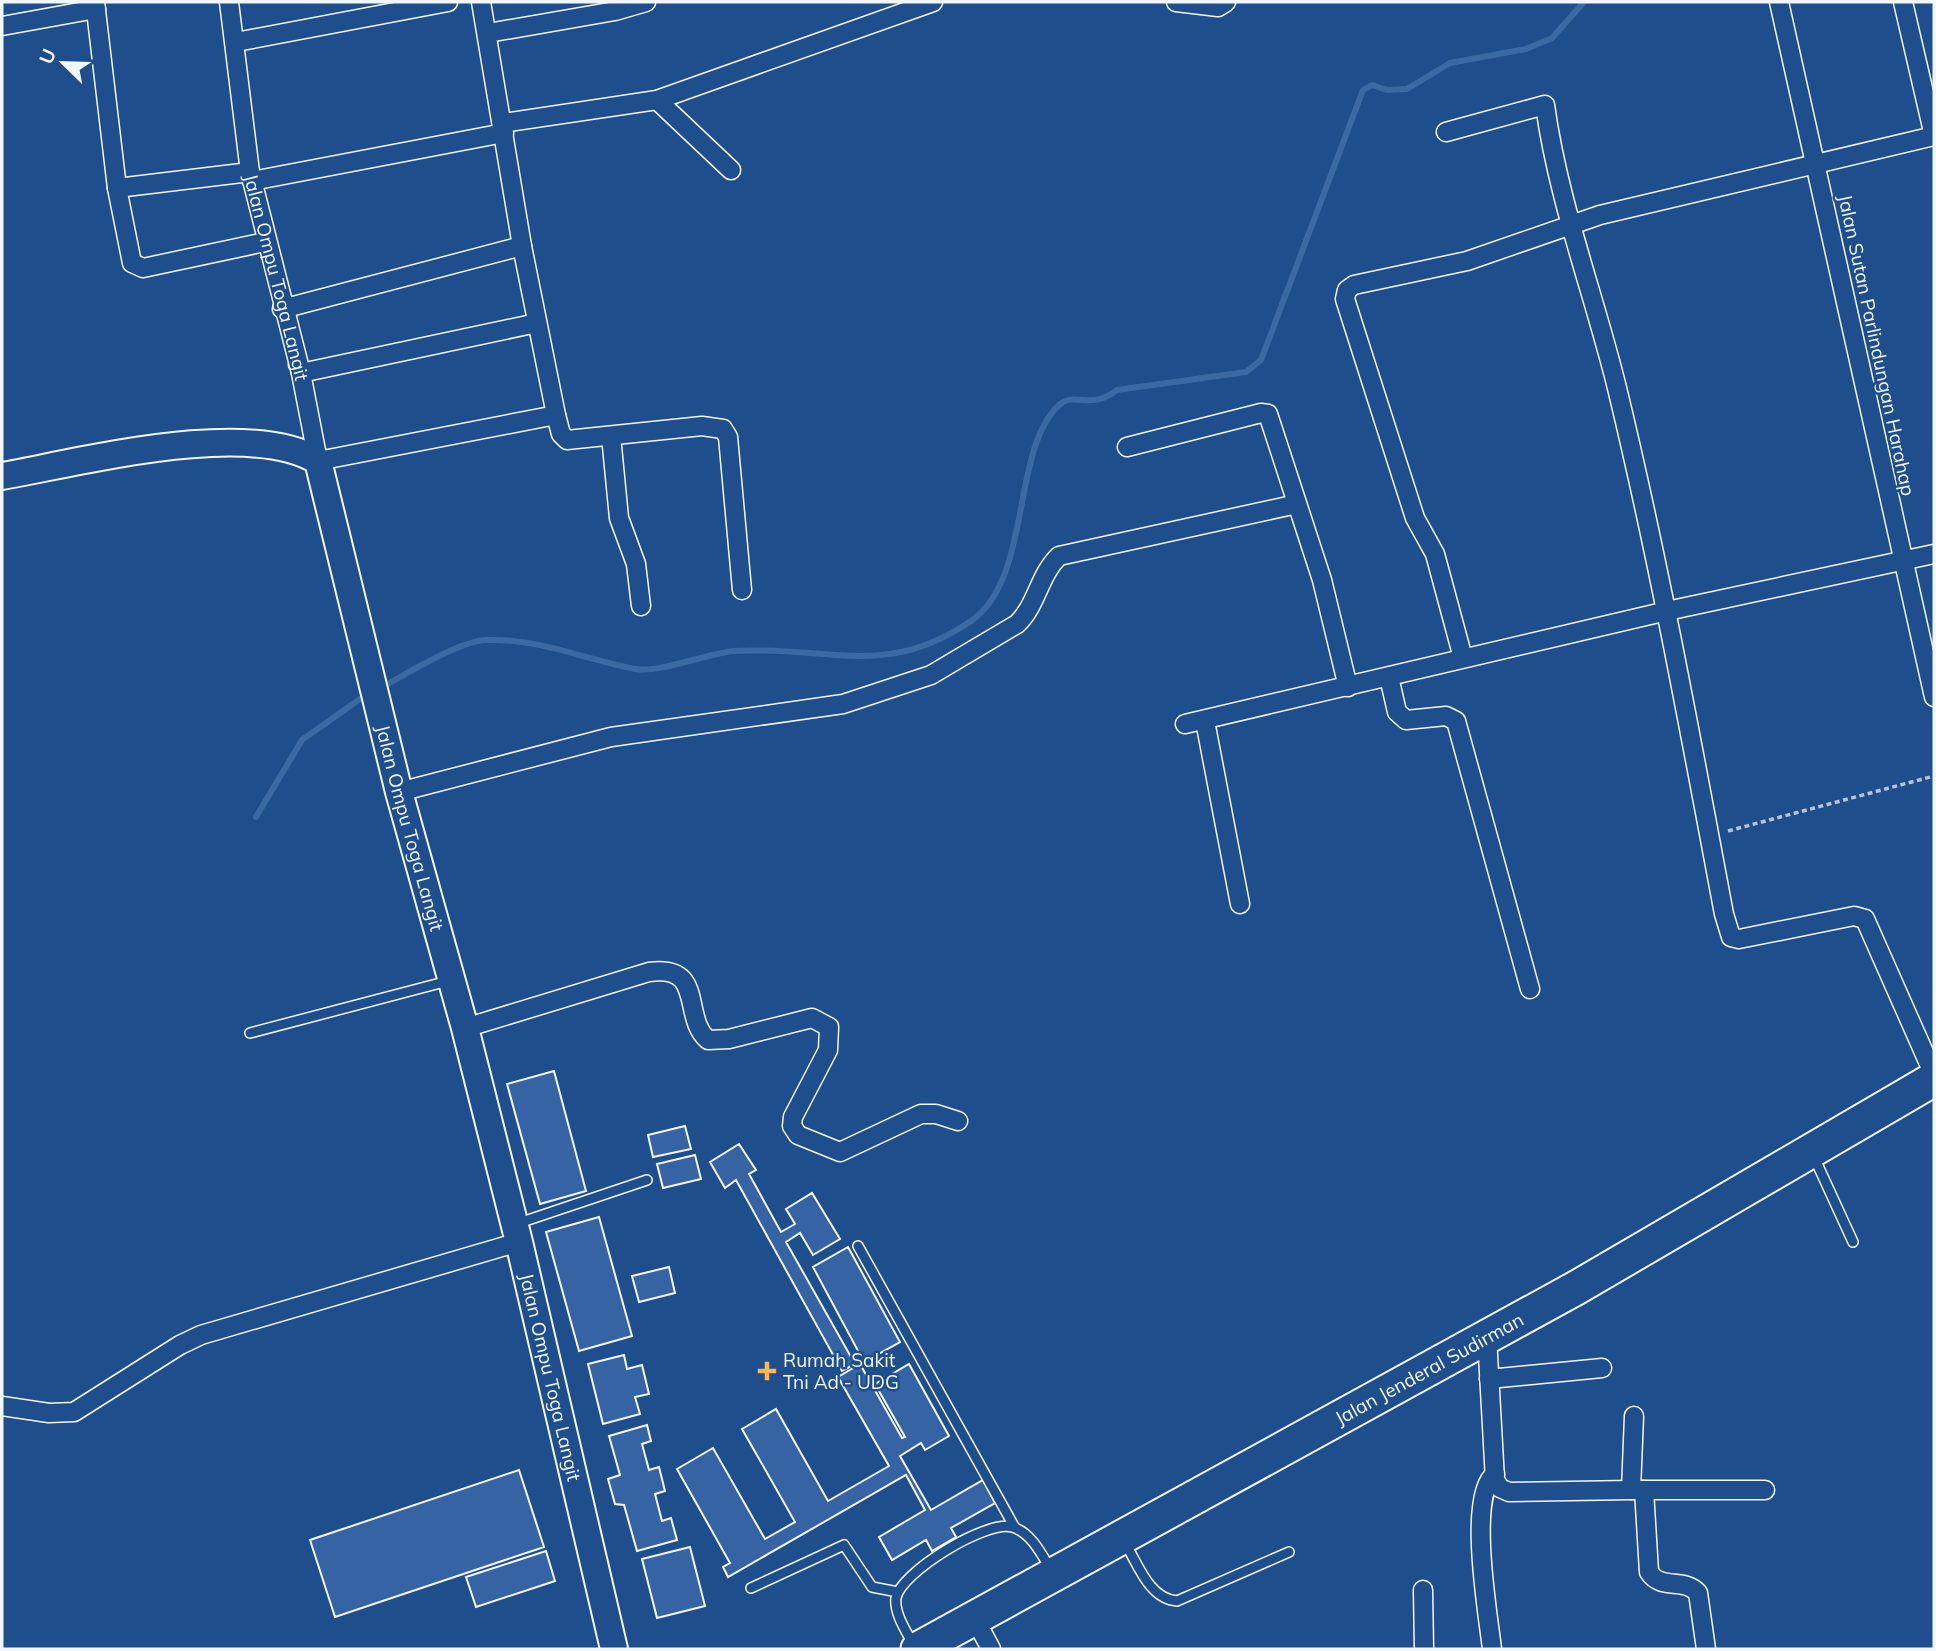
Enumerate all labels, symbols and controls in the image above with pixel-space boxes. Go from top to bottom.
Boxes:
north arrow [28,28,98,98]
text: U [34,45,61,68]
street label: Jalan Ompu Toga Langit [239,171,314,383]
street label: Jalan Sutan Parlindungan Harahap [1833,192,1921,498]
street label: Jalan Ompu Toga Langit [371,722,449,934]
street label: Jalan Ompu Toga Langit [515,1271,586,1484]
street label: Jalan Jenderal Sudirman [1330,1307,1528,1430]
place label: Rumah Sakit Tni Ad - UDG [783,1348,899,1394]
marker: Rumah Sakit Tni Ad - UDG [757,1361,777,1381]

